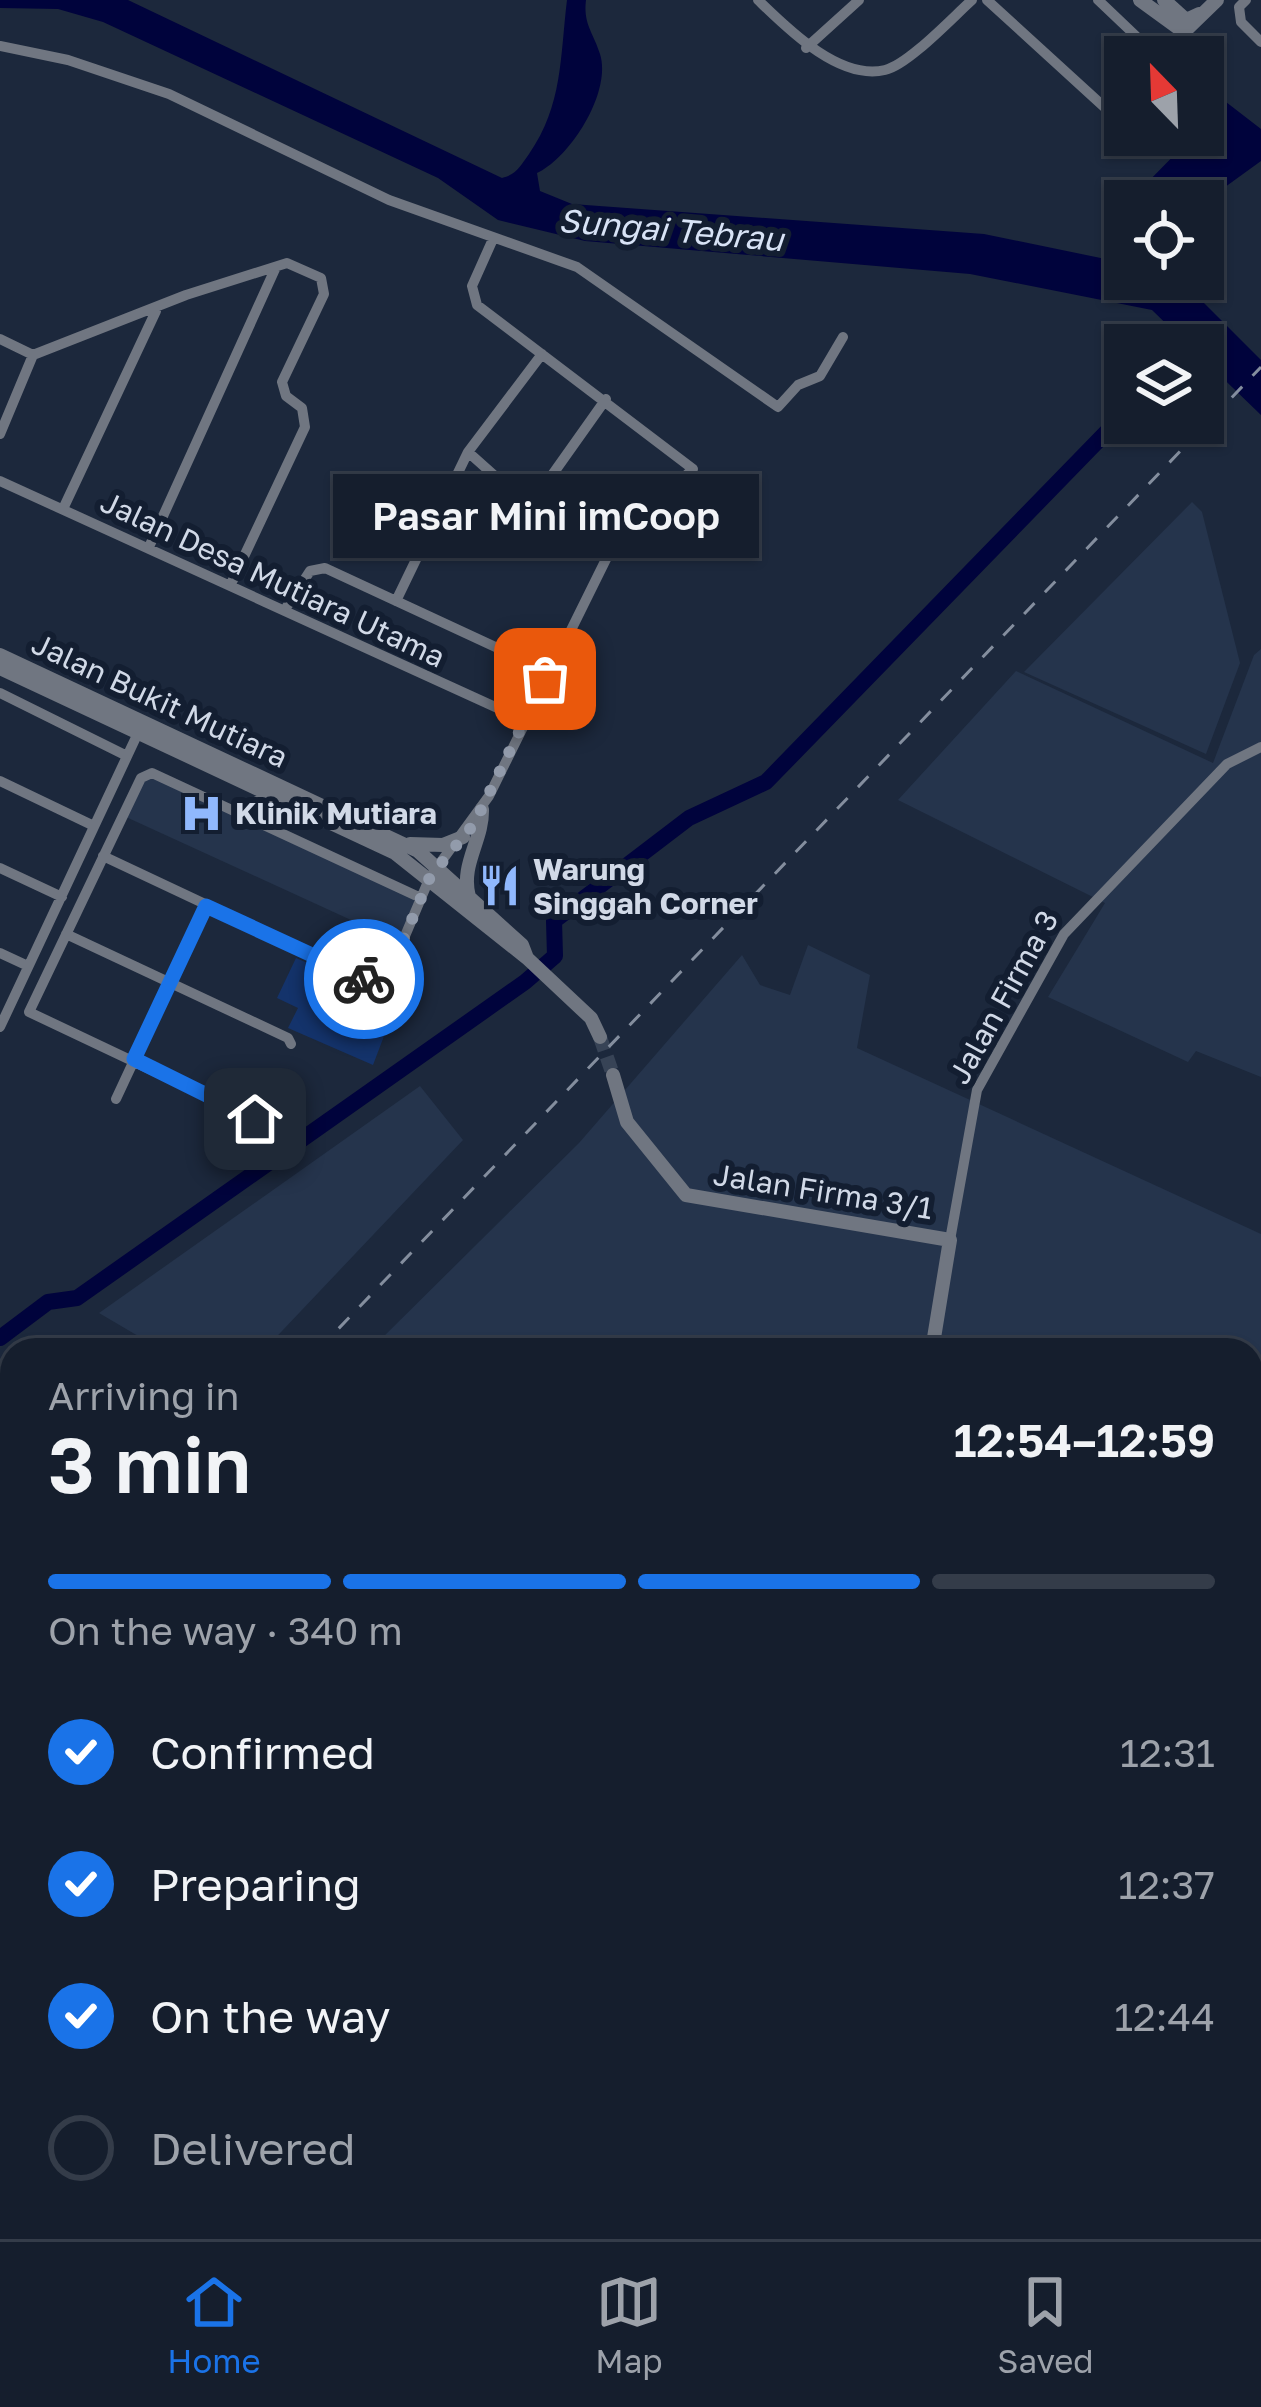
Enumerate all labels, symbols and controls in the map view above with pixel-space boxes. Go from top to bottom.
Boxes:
north arrow [1104,36,1224,156]
map controls [1104,36,1224,444]
button: locate [1104,180,1224,300]
water label: Sungai Tebrau [557,200,787,258]
button: layers [1104,324,1224,444]
callout: Pasar Mini imCoop [332,475,758,559]
street label: Jalan Desa Mutiara Utama [95,483,451,675]
text: Pasar Mini imCoop [372,492,720,539]
street label: Jalan Bukit Mutiara [26,625,294,775]
pin [494,628,596,730]
icon: bag [512,646,578,712]
hospital icon: Klinik Mutiara [178,790,224,836]
place label: Klinik Mutiara [235,795,437,831]
place label: Warung Singgah Corner [533,851,758,921]
restaurant icon: Warung Singgah Corner [476,863,522,909]
street label: Jalan Firma 3 [941,904,1065,1090]
courier [304,919,424,1039]
icon: bike [331,946,397,1012]
pin [204,1068,306,1170]
icon: home [222,1086,288,1152]
street label: Jalan Firma 3/1 [711,1156,935,1226]
text: Arriving in [48,1372,239,1419]
text: 12:54–12:59 [954,1413,1215,1467]
text: 3 min [48,1417,251,1510]
text: On the way · 340 m [48,1607,403,1654]
icon: check [48,1719,114,1785]
text: Confirmed [150,1725,375,1779]
text: 12:31 [1120,1729,1215,1776]
icon: check [48,1851,114,1917]
text: Preparing [150,1857,361,1911]
text: 12:37 [1118,1861,1215,1908]
icon: check [48,1983,114,2049]
text: On the way [150,1989,391,2043]
text: 12:44 [1114,1993,1215,2040]
text: Delivered [150,2121,355,2175]
tab: Home [167,2269,261,2380]
tab: Map [595,2269,663,2380]
tab: Saved [997,2269,1094,2380]

